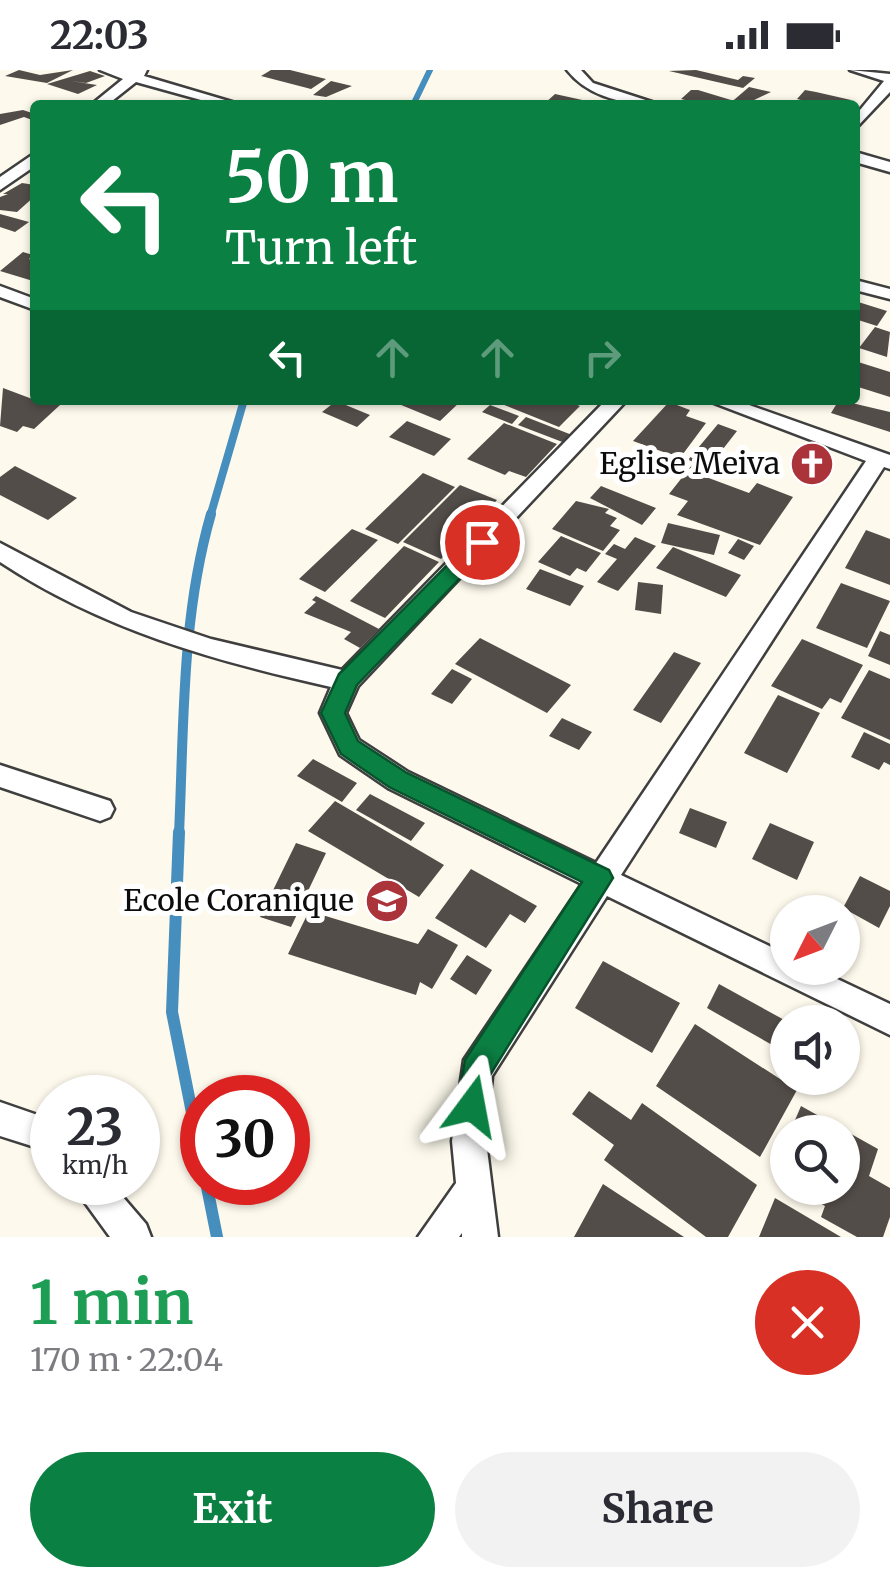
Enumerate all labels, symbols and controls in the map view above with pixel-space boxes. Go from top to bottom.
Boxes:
text: 22:03 [50,12,149,59]
text: 50 m [225,133,398,221]
icon: left [60,140,190,270]
text: Turn left [225,220,417,276]
icon: left [260,330,315,385]
icon: ahead [365,330,420,385]
icon: ahead [470,330,525,385]
icon: right [575,330,630,385]
church icon: Eglise Meiva [789,441,835,487]
place label: Eglise Meiva [599,444,780,482]
pin [440,500,525,585]
icon: arrive [455,515,510,570]
school or university icon: Ecole Coranique [364,878,410,924]
place label: Ecole Coranique [123,881,354,919]
north arrow [770,895,860,985]
map controls [770,895,860,1205]
button: sound [770,1005,860,1095]
position arrow [420,1054,524,1158]
speed limit sign: 30 [180,1075,310,1205]
text: 23 [67,1096,123,1159]
button: search [770,1115,860,1205]
text: km/h [62,1149,128,1181]
text: 1 min [30,1265,193,1340]
button: close [755,1270,860,1375]
text: 170 m · 22:04 [30,1340,223,1380]
button: Exit [30,1452,435,1567]
button: Share [455,1452,860,1567]

